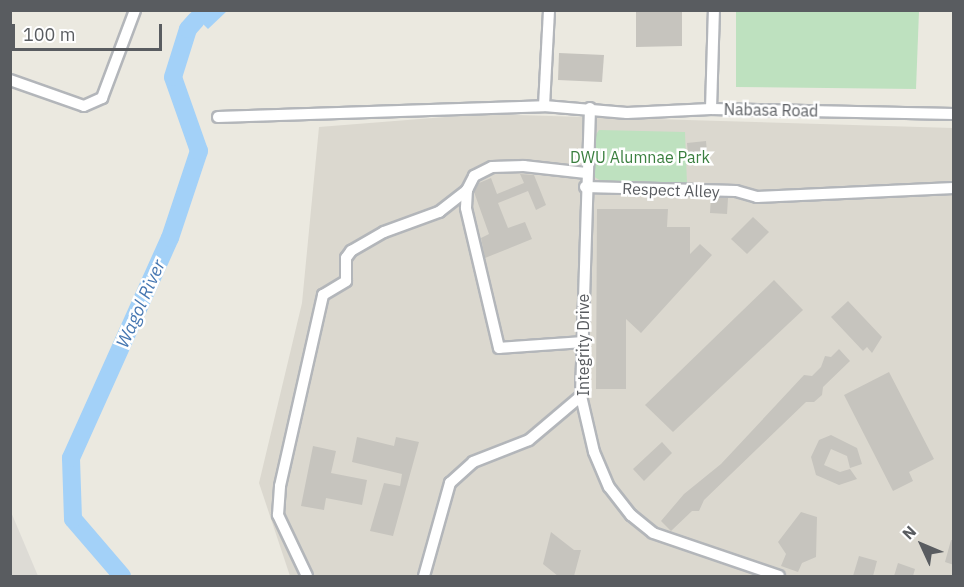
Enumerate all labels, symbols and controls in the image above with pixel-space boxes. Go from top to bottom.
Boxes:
scale bar [15,12,165,50]
text: 100 m [23,23,75,46]
street label: Nabasa Road [724,100,818,120]
park label: DWU Alumnae Park [570,147,710,167]
street label: Respect Alley [622,179,720,201]
water label: Wagol River [112,257,170,351]
street label: Integrity Drive [573,294,593,396]
north arrow [892,515,952,575]
text: N [898,521,920,544]

